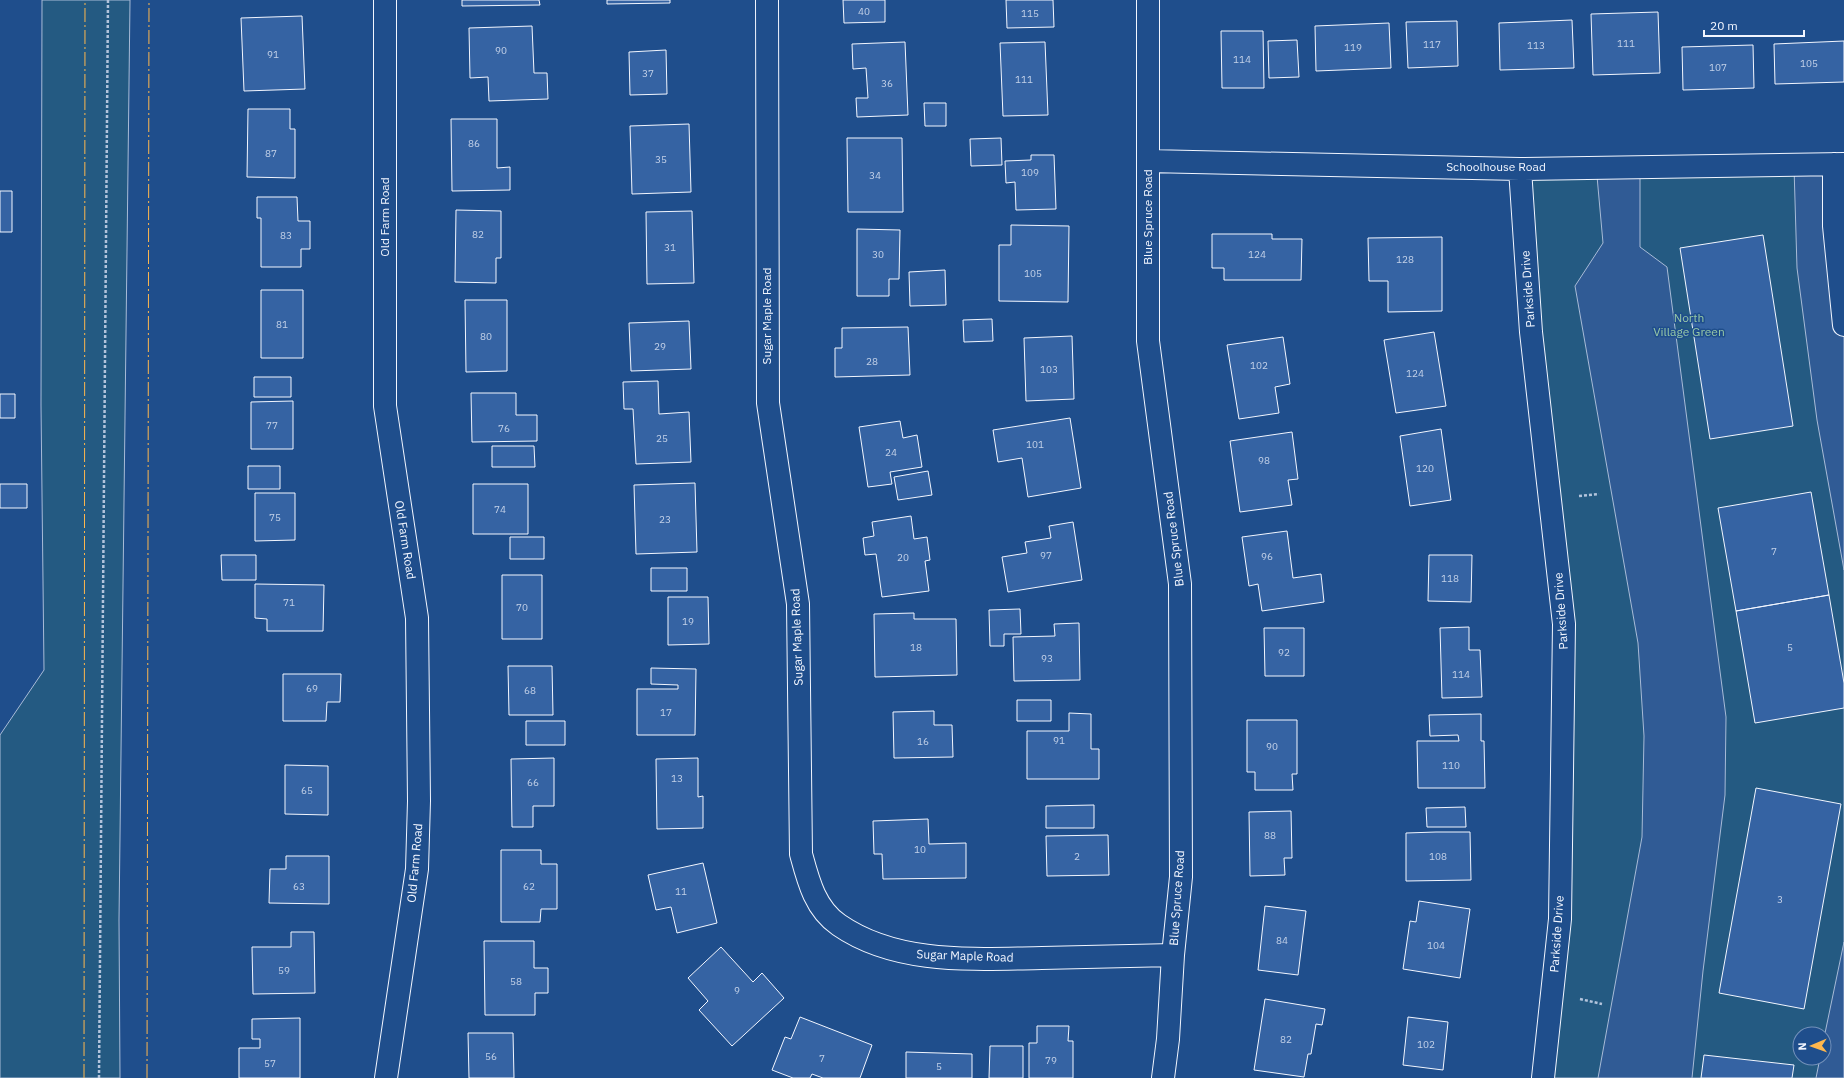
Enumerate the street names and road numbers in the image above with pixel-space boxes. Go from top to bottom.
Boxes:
street label: Schoolhouse Road [1446,159,1546,174]
street label: Blue Spruce Road [1140,169,1155,265]
street label: Old Farm Road [377,177,392,257]
street label: Parkside Drive [1517,250,1538,328]
street label: Sugar Maple Road [759,267,774,365]
street label: Blue Spruce Road [1160,491,1187,587]
street label: Old Farm Road [392,499,419,580]
street label: Parkside Drive [1550,572,1571,650]
street label: Sugar Maple Road [787,588,806,686]
street label: Old Farm Road [404,823,425,903]
street label: Blue Spruce Road [1166,850,1187,946]
street label: Parkside Drive [1546,895,1567,973]
street label: Sugar Maple Road [916,946,1014,965]

